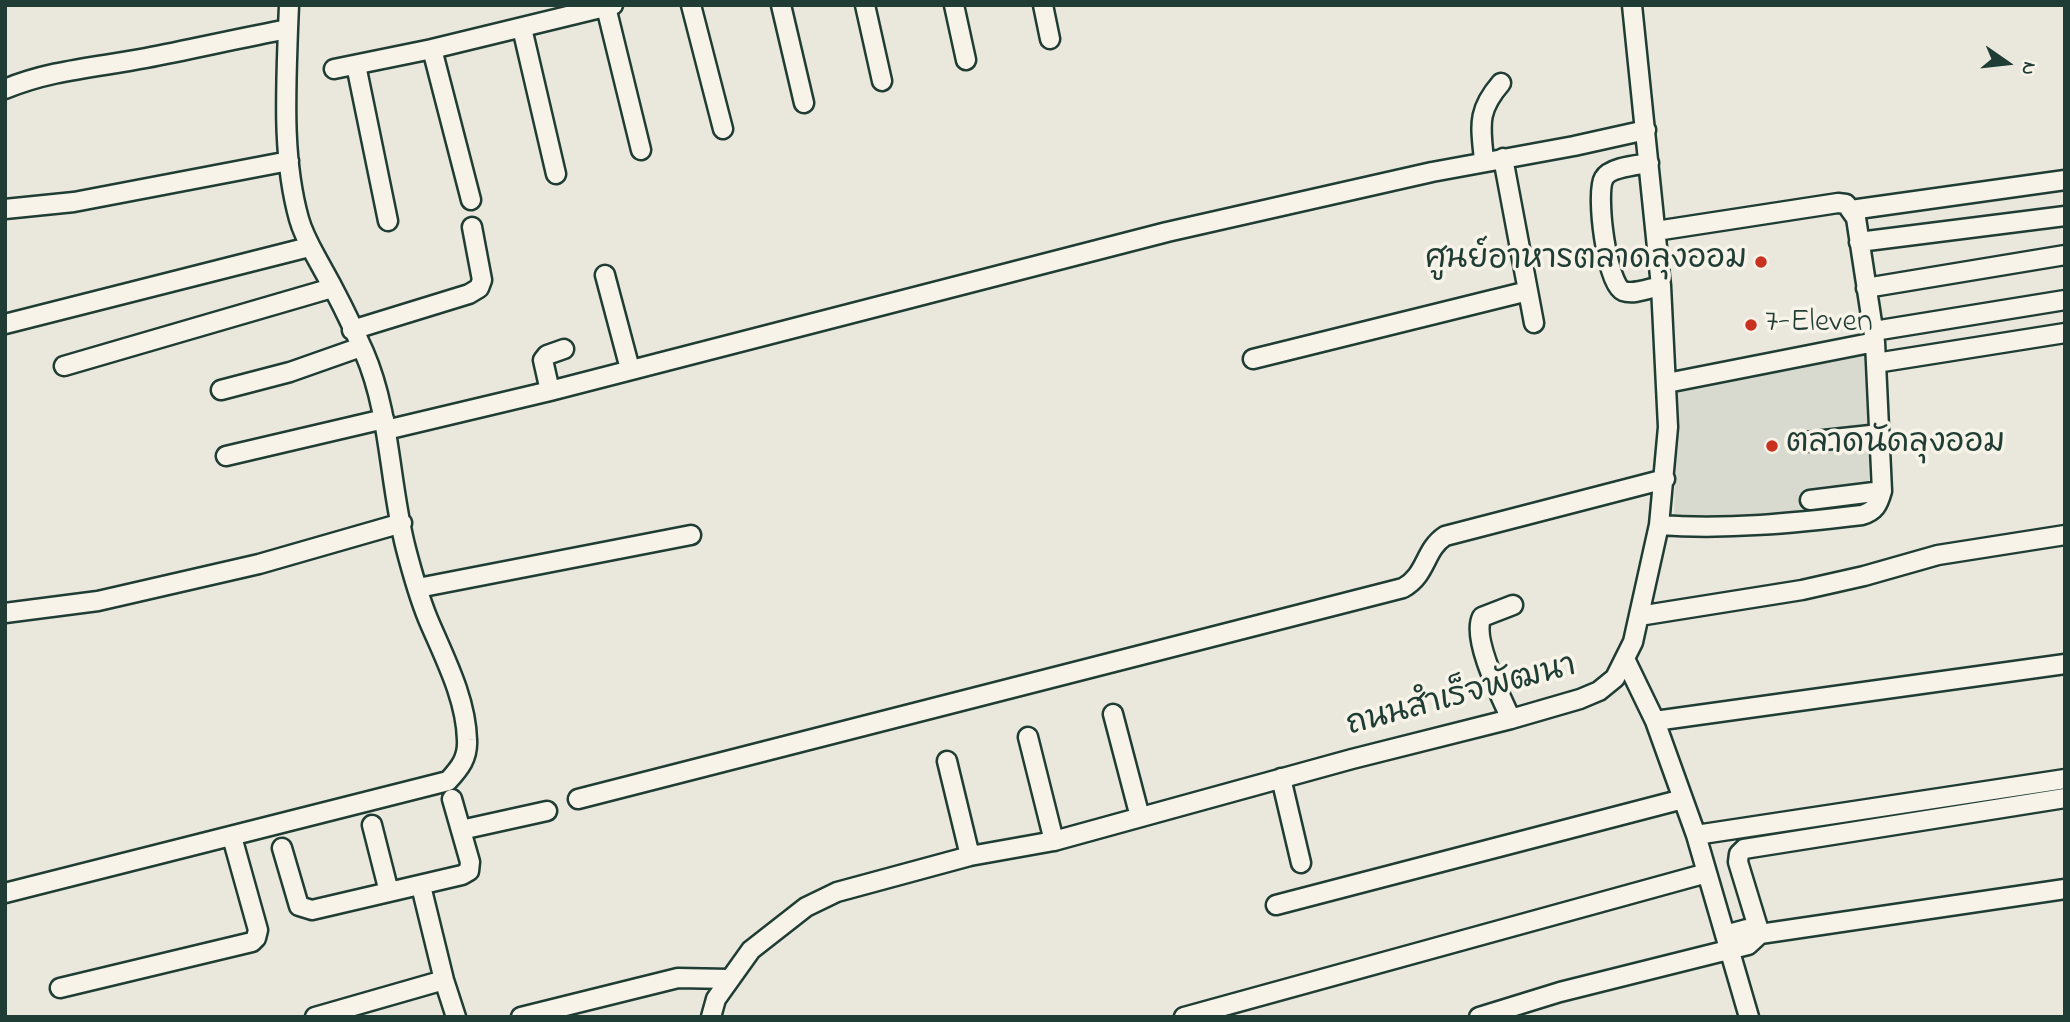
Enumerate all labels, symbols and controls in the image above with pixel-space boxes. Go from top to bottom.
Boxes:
north arrow [1972,28,2042,98]
text: N [2013,59,2043,78]
place label: ศูนย์อาหารตลาดลุงออม [1425,243,1747,281]
marker: ศูนย์อาหารตลาดลุงออม [1753,254,1769,270]
place label: 7-Eleven [1765,306,1873,344]
marker: 7-Eleven [1743,317,1759,333]
place label: ตลาดนัดลุงออม [1786,427,2005,465]
marker: ตลาดนัดลุงออม [1764,438,1780,454]
street label: ถนนสำเร็จพัฒนา [1343,649,1581,747]

